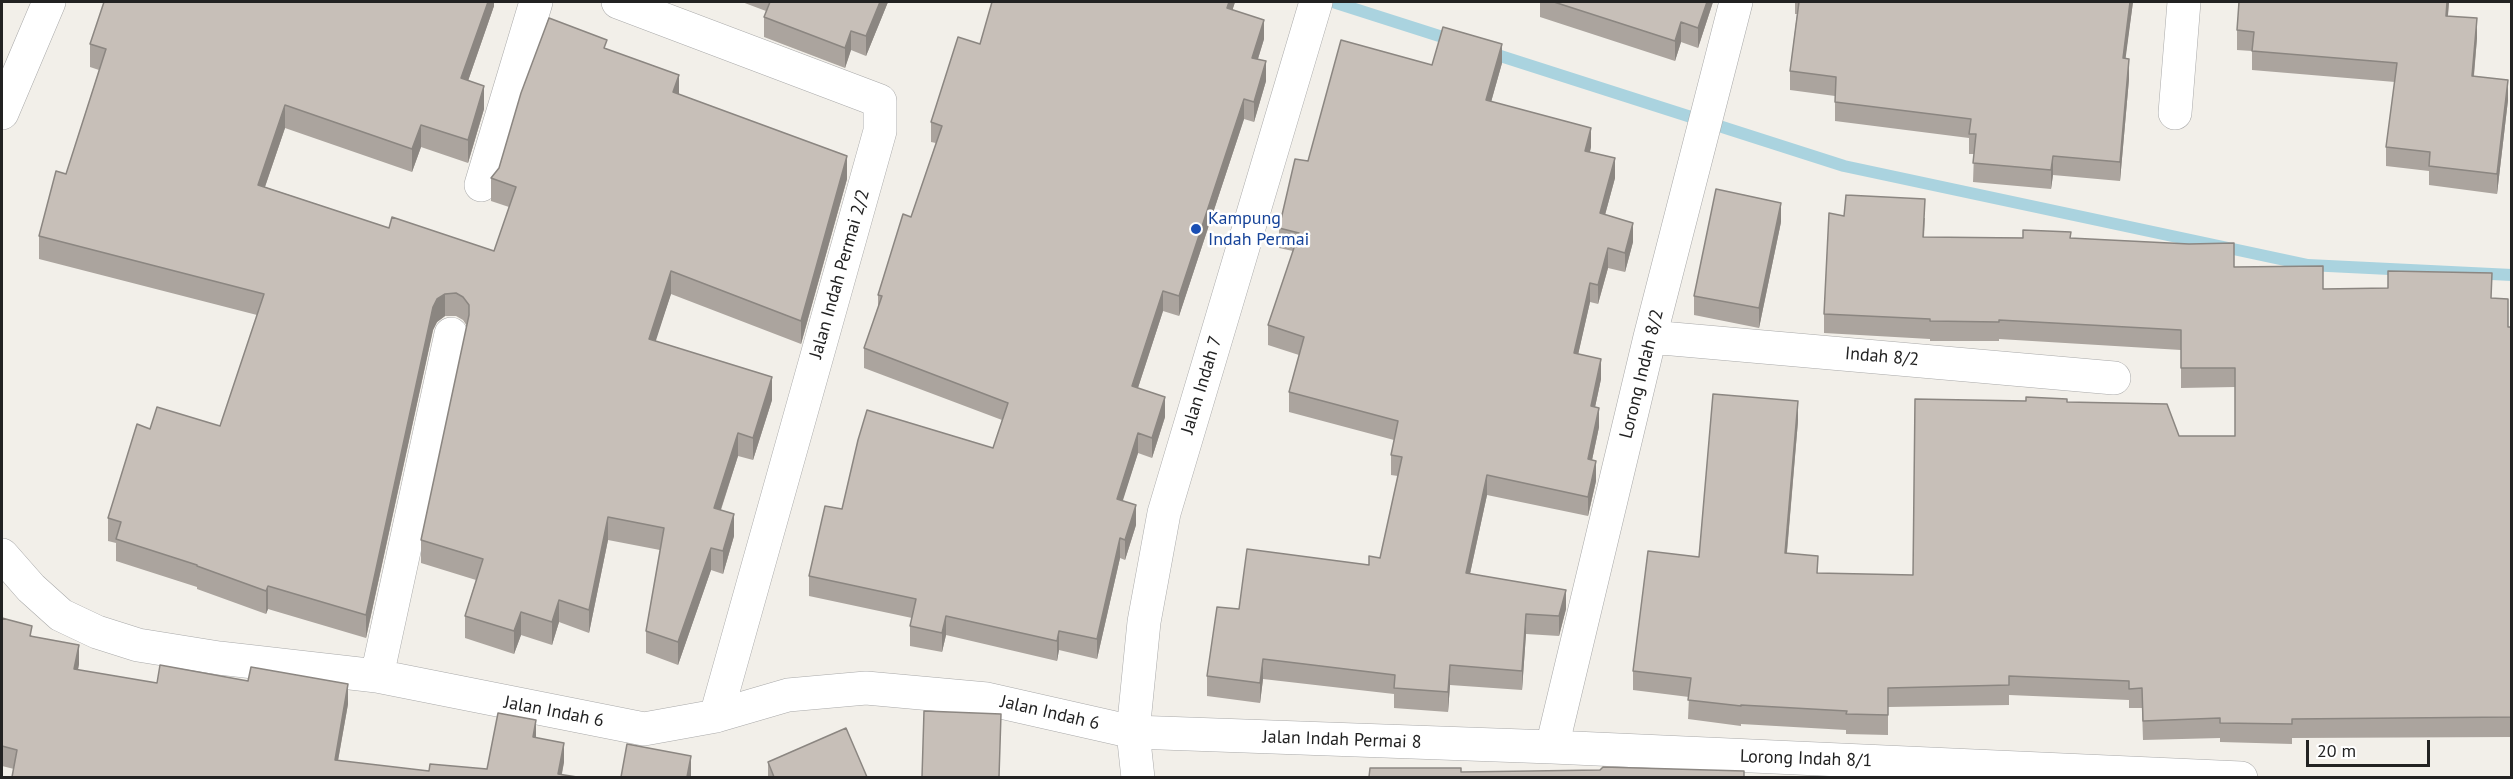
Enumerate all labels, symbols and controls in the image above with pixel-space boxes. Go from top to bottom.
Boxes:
street label: Jalan Indah Permai 2/2 [805,187,875,361]
place label: Kampung Indah Permai [1208,208,1309,250]
marker: Kampung Indah Permai [1189,222,1203,236]
street label: Lorong Indah 8/2 [1616,307,1668,441]
street label: Jalan Indah 7 [1177,333,1227,437]
street label: Indah 8/2 [1844,343,1920,371]
street label: Jalan Indah 6 [998,691,1102,735]
street label: Jalan Indah 6 [502,692,606,732]
street label: Jalan Indah Permai 8 [1262,726,1422,754]
scale bar [2309,728,2434,766]
text: 20 m [2317,739,2356,762]
street label: Lorong Indah 8/1 [1740,746,1872,772]

